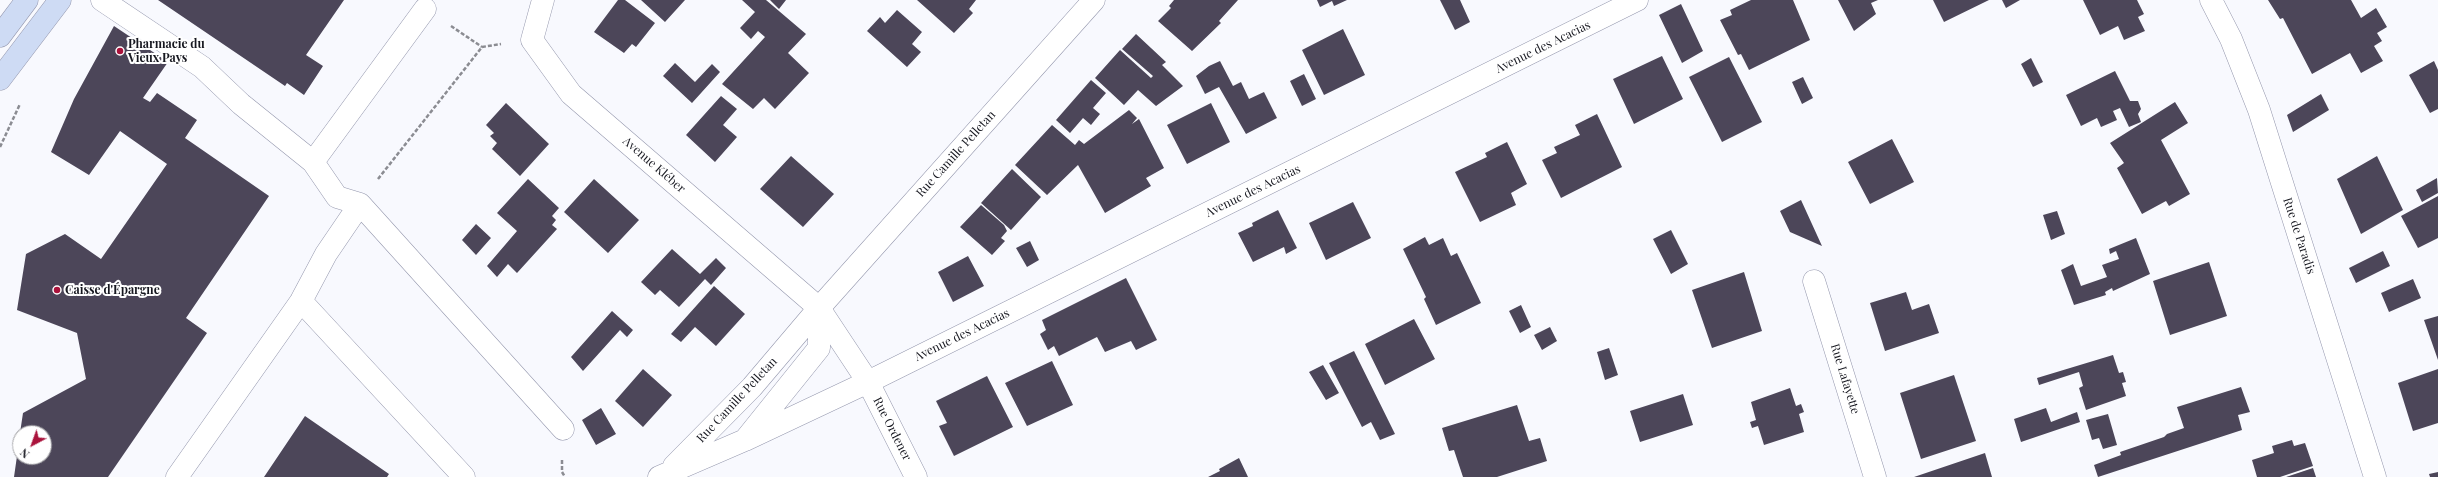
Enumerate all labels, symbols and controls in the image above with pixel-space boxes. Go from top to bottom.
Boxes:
street label: Avenue des Acacias [1493,18,1593,76]
place label: Pharmacie du Vieux Pays [128,37,205,65]
marker: Pharmacie du Vieux Pays [115,46,125,56]
street label: Rue Camille Pelletan [913,108,999,200]
street label: Avenue Kléber [620,134,688,196]
street label: Avenue des Acacias [1203,162,1303,220]
street label: Rue de Paradis [2280,196,2318,276]
place label: Caisse d'Épargne [65,283,160,297]
marker: Caisse d'Épargne [52,285,62,295]
street label: Avenue des Acacias [912,306,1012,364]
street label: Rue Lafayette [1827,342,1863,416]
street label: Rue Camille Pelletan [694,354,780,446]
street label: Rue Ordener [870,395,914,463]
north arrow [12,425,52,465]
text: N [17,445,32,462]

